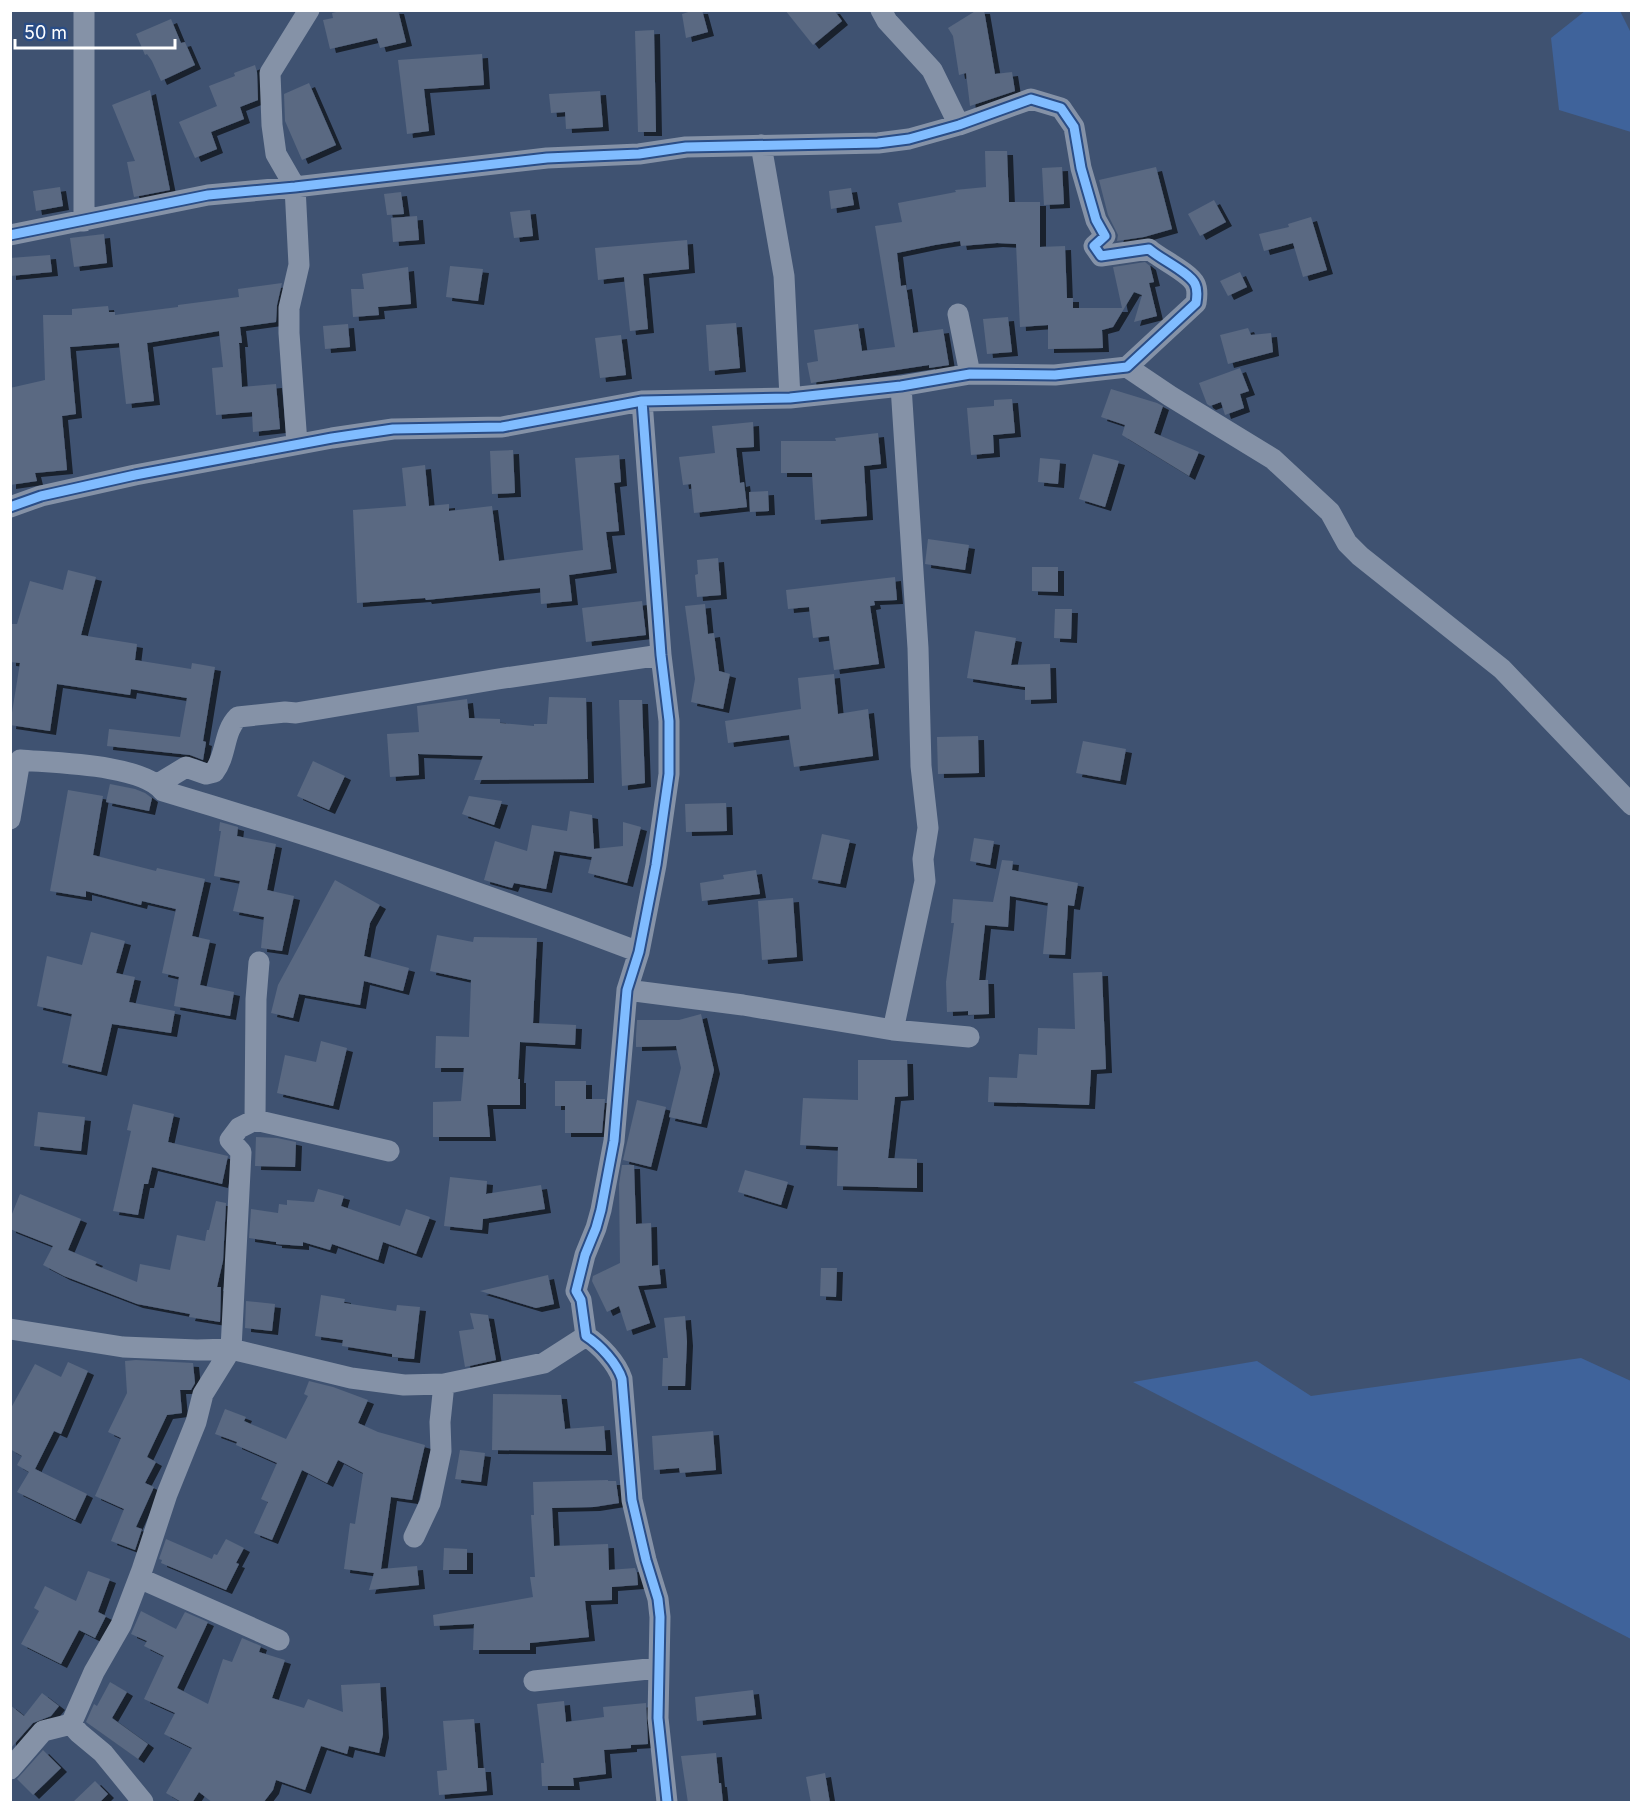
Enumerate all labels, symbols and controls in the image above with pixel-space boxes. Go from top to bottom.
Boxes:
scale bar [15,12,176,50]
text: 50 m [24,22,67,43]

